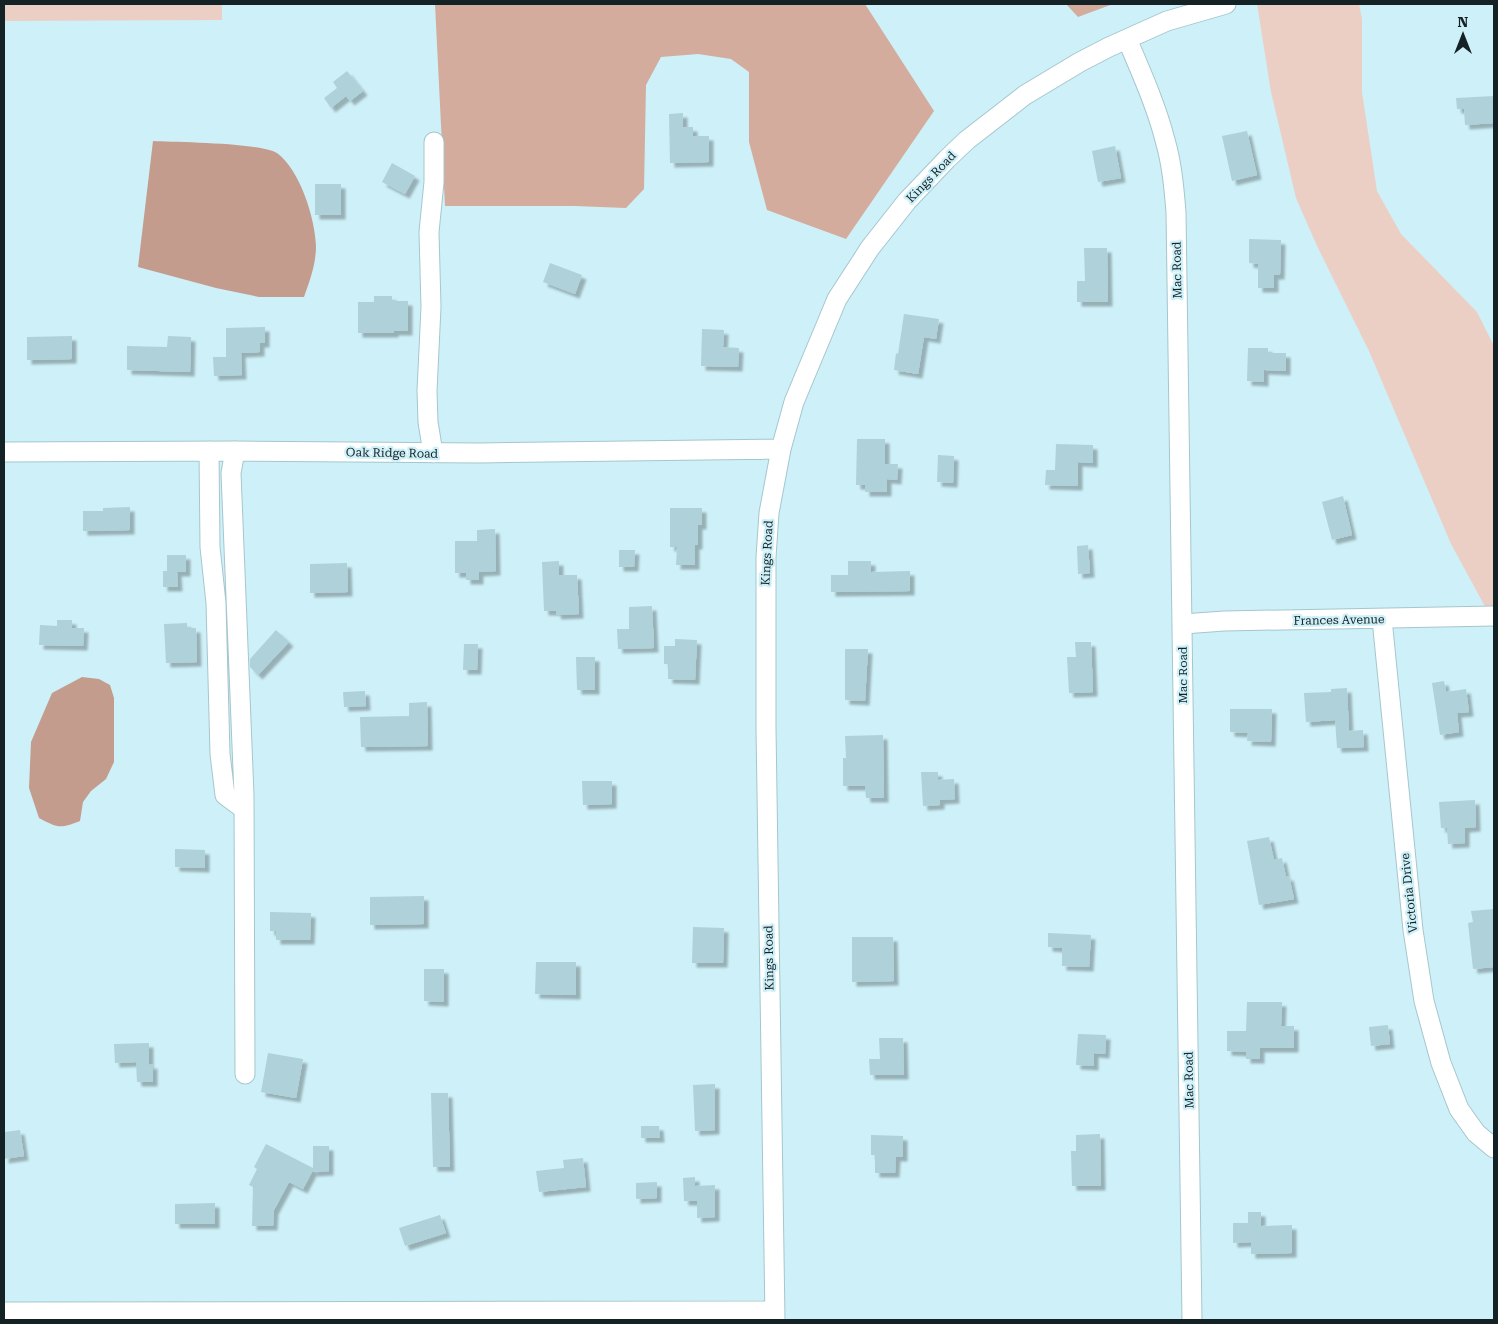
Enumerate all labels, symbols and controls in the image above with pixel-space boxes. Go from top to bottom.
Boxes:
north arrow [1438,10,1488,60]
text: N [1458,14,1469,30]
street label: Kings Road [903,148,959,205]
street label: Mac Road [1169,241,1184,299]
street label: Oak Ridge Road [346,445,438,461]
street label: Kings Road [758,520,776,586]
street label: Frances Avenue [1293,612,1385,628]
street label: Mac Road [1176,646,1190,703]
street label: Victoria Drive [1398,852,1420,934]
street label: Kings Road [761,925,777,991]
street label: Mac Road [1181,1051,1196,1109]

